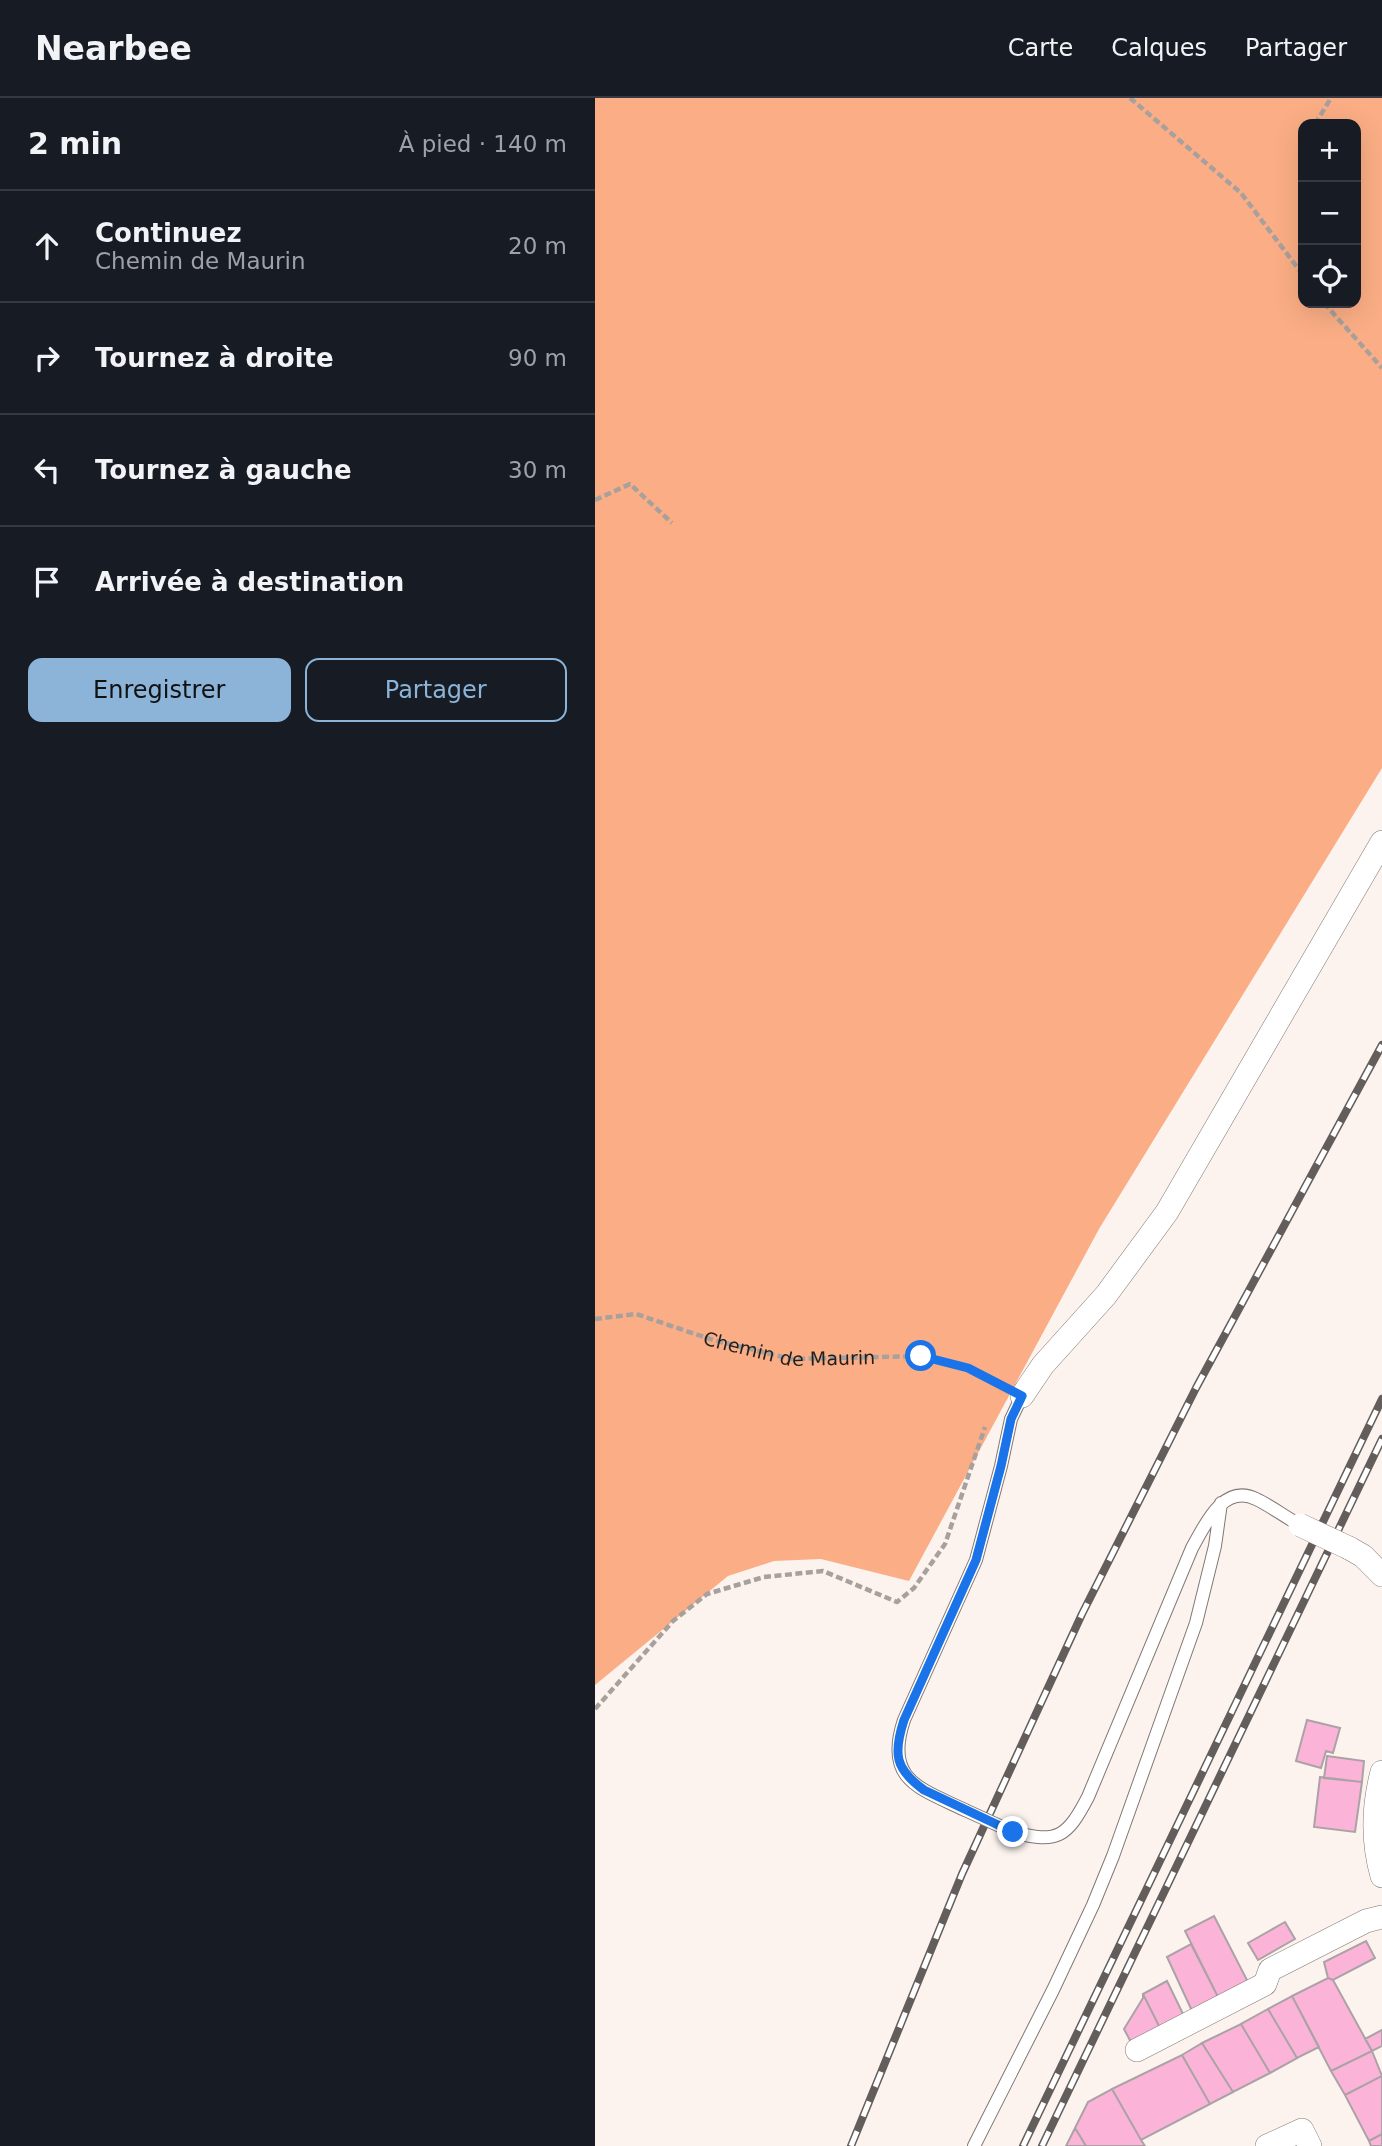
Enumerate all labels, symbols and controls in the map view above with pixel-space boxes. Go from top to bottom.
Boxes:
text: Nearbee [35,29,192,68]
text: Carte [1008,34,1073,62]
text: Calques [1111,34,1207,62]
text: Partager [1245,34,1347,62]
map controls [1298,119,1361,308]
button: + [1298,119,1361,182]
text: 2 min [28,126,122,161]
text: À pied · 140 m [399,131,567,157]
button: − [1298,182,1361,245]
text: Continuez [95,218,242,248]
icon: ahead [28,227,66,265]
text: 20 m [508,233,567,259]
button: locate [1298,245,1361,308]
text: Chemin de Maurin [95,248,305,274]
icon: right [28,339,66,377]
text: Tournez à droite [95,343,334,373]
text: 90 m [508,345,567,371]
icon: left [28,451,66,489]
text: Tournez à gauche [95,455,352,485]
text: 30 m [508,457,567,483]
icon: arrive [28,563,66,601]
text: Arrivée à destination [95,567,404,597]
button: Enregistrer [28,658,291,722]
button: Partager [305,658,567,722]
street label: Chemin de Maurin [700,1327,875,1370]
route start [905,1340,936,1371]
route end [997,1816,1028,1847]

